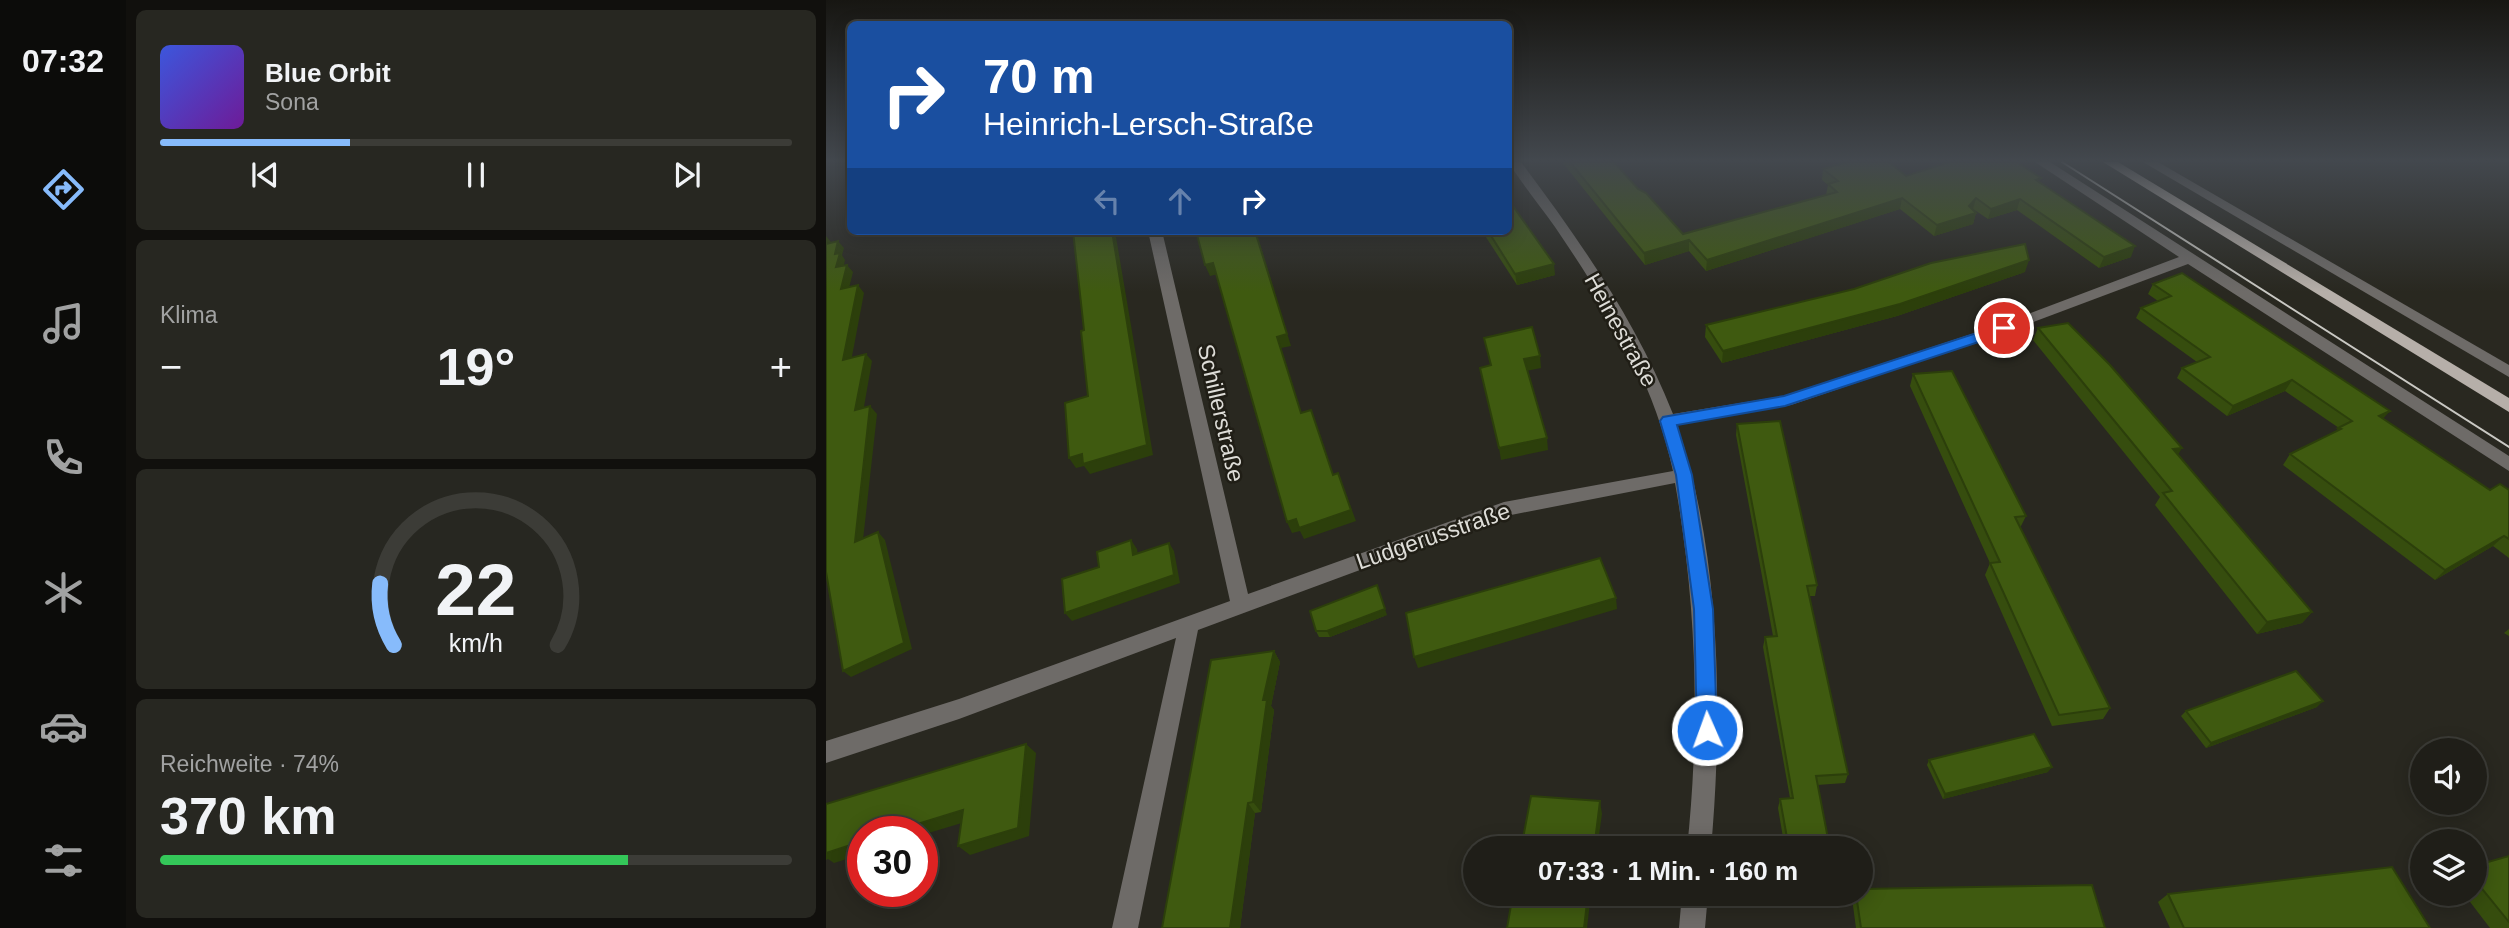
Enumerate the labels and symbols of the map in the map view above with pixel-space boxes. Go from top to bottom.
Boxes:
street label: Heinestraße [1579,269,1663,391]
pin [1974,298,2034,358]
street label: Schillerstraße [1193,342,1249,484]
street label: Ludgerusstraße [1353,497,1513,575]
position arrow [1670,693,1744,767]
speed limit sign: 30 [847,816,938,907]

